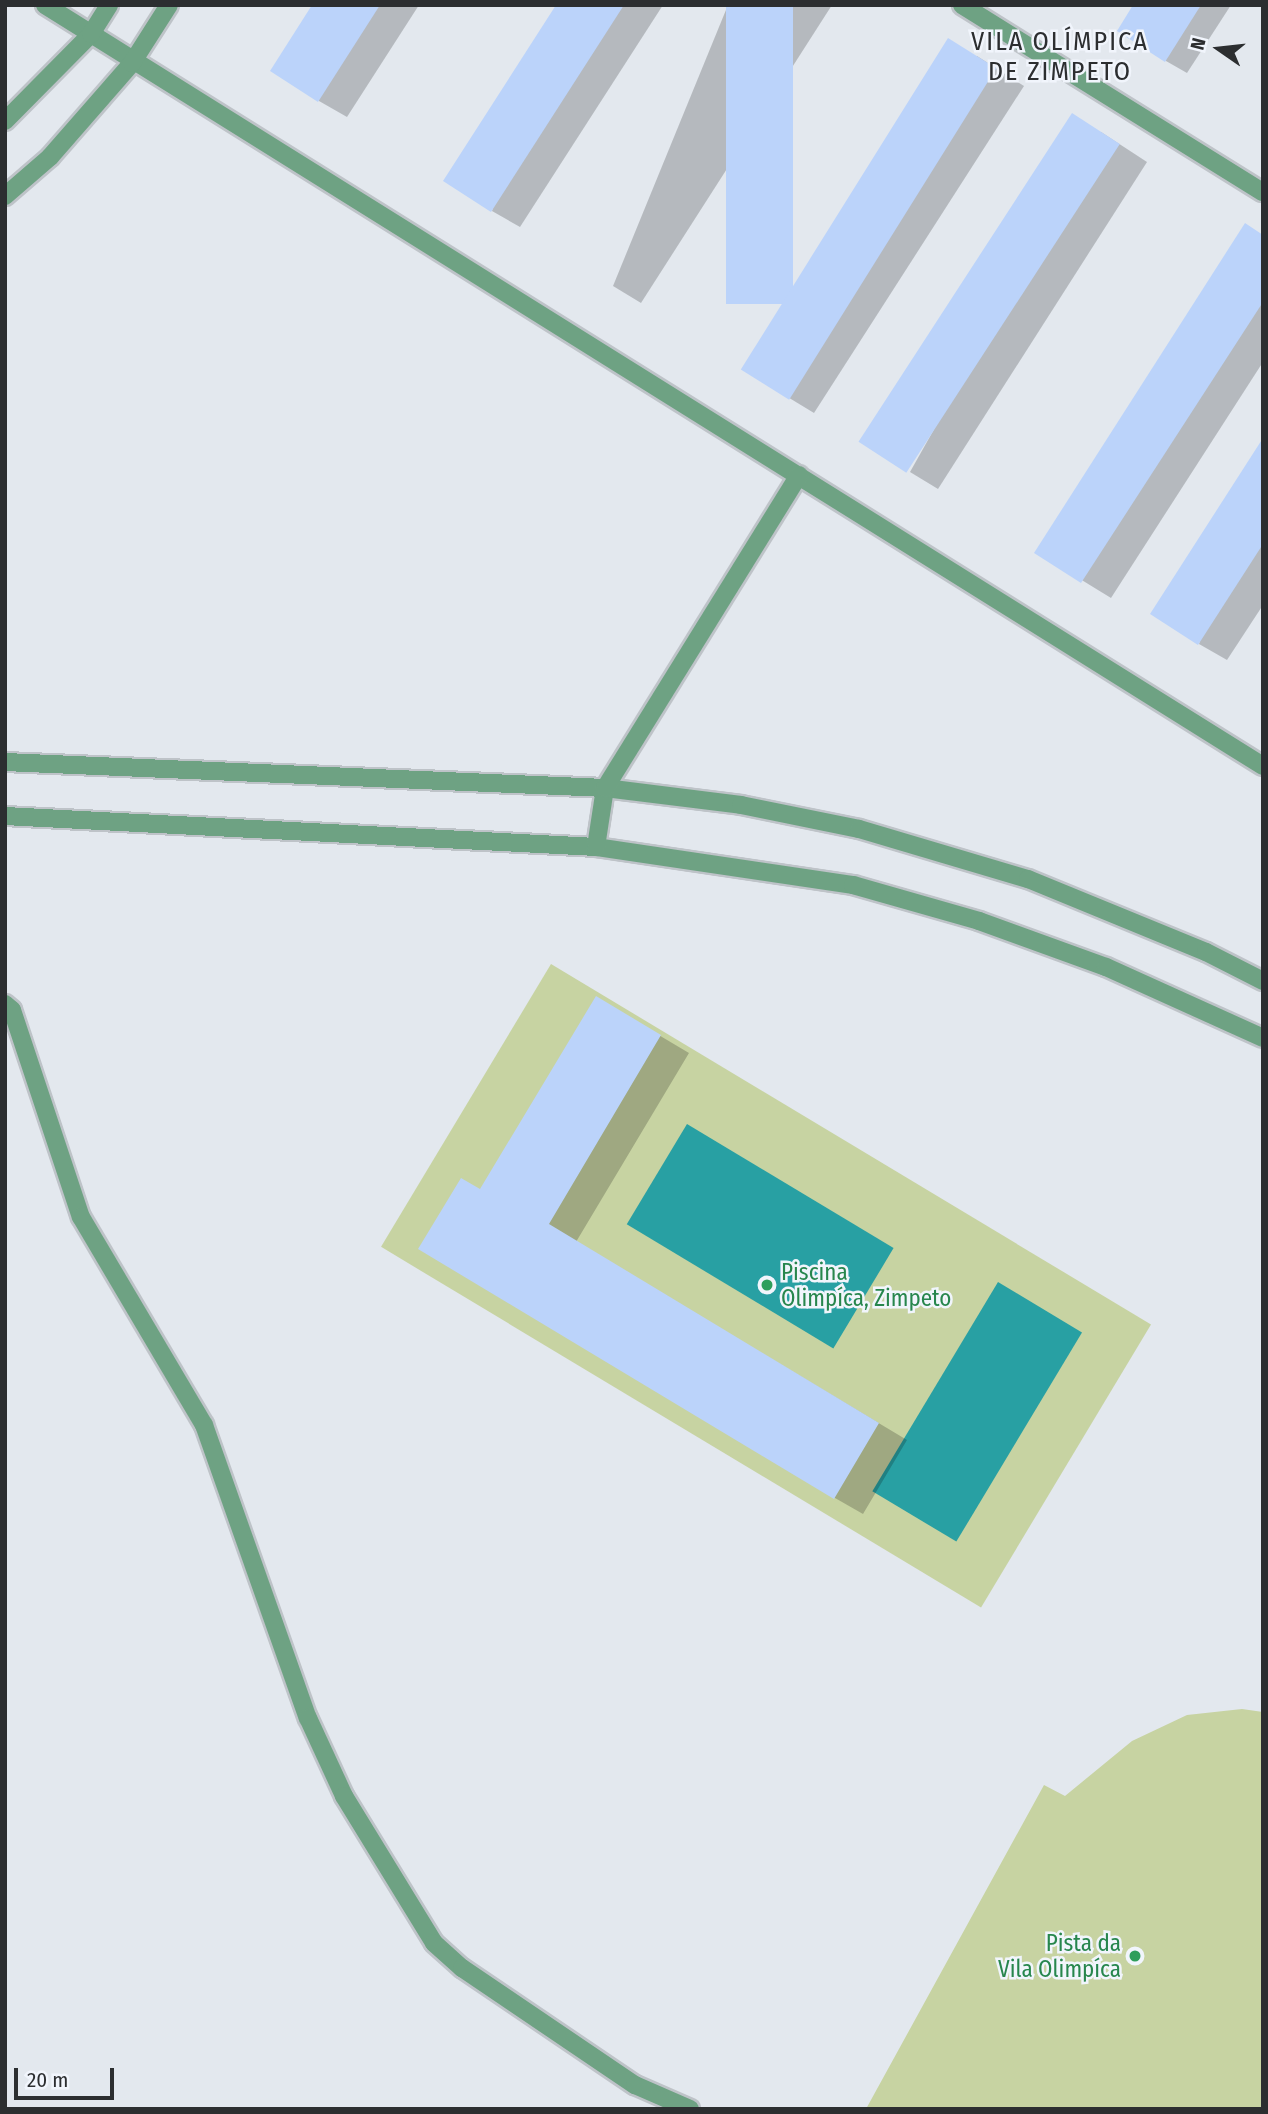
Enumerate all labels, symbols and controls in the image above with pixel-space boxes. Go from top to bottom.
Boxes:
north arrow [1184,14,1254,84]
district label: VILA OLÍMPICA DE ZIMPETO [973,26,1147,88]
text: N [1186,35,1211,52]
place label: Piscina Olimpíca, Zimpeto [781,1258,951,1312]
marker: Piscina Olimpíca, Zimpeto [759,1277,775,1293]
place label: Pista da Vila Olimpíca [998,1929,1121,1983]
marker: Pista da Vila Olimpíca [1127,1948,1143,1964]
scale bar [18,2054,117,2098]
text: 20 m [27,2067,68,2093]

